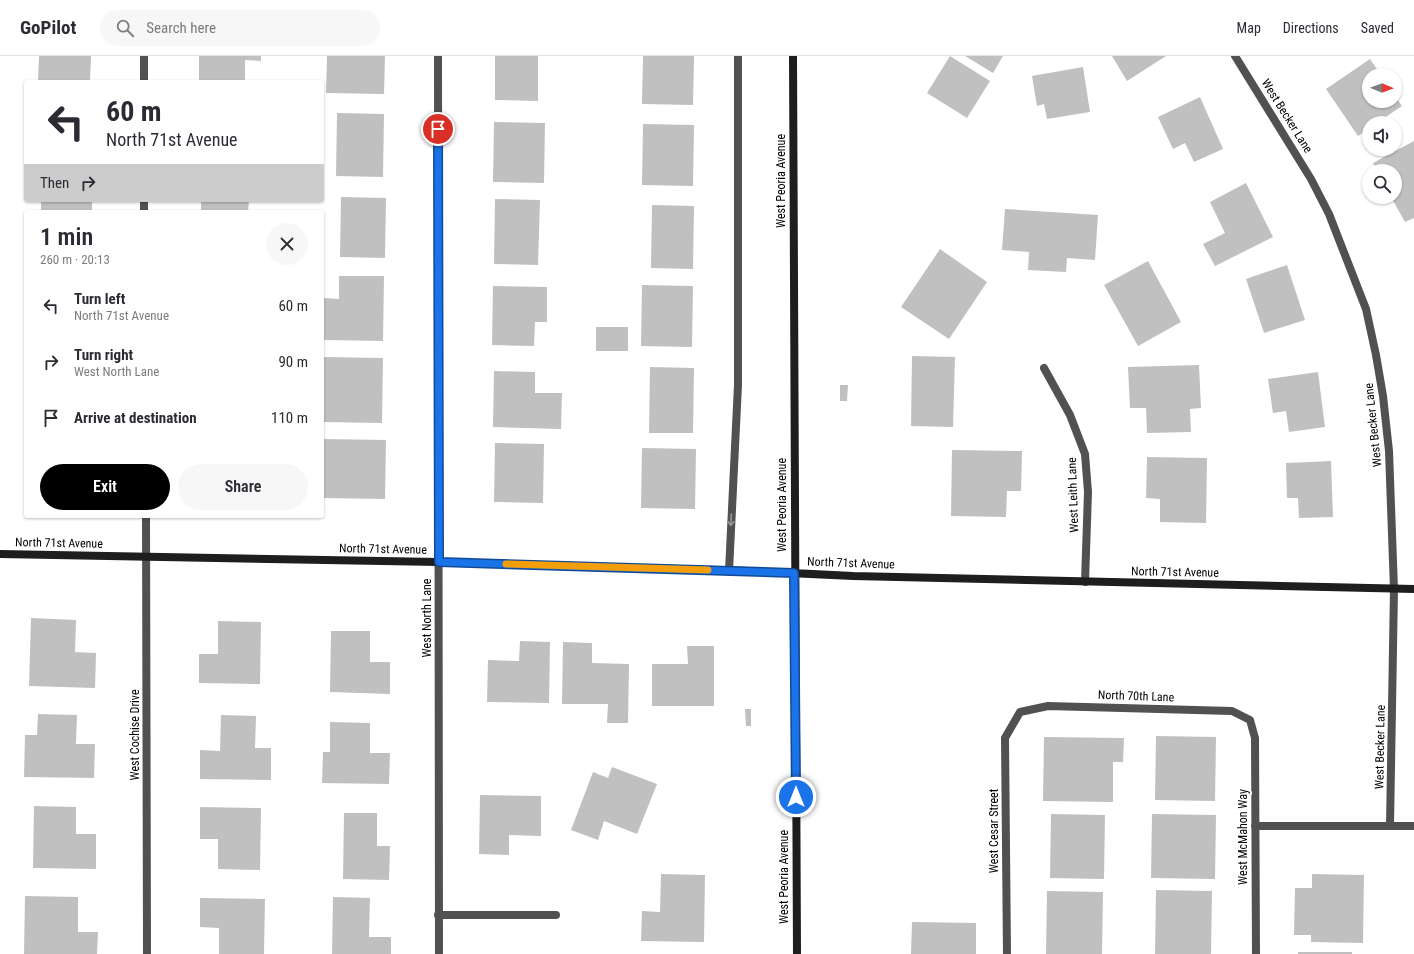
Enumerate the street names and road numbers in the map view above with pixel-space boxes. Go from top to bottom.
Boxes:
street label: West Becker Lane [1259,77,1315,156]
street label: West Peoria Avenue [774,134,788,228]
street label: West Becker Lane [1362,382,1384,468]
street label: West Leith Lane [1065,457,1081,533]
street label: West Peoria Avenue [775,458,789,552]
street label: North 71st Avenue [15,535,103,551]
street label: North 71st Avenue [339,541,427,557]
street label: North 71st Avenue [807,554,895,572]
street label: North 71st Avenue [1131,564,1219,580]
street label: West North Lane [420,578,434,657]
street label: North 70th Lane [1098,688,1175,704]
street label: West Cochise Drive [128,689,142,781]
street label: West Becker Lane [1372,704,1388,789]
street label: West Cesar Street [987,788,1001,873]
street label: West McMahon Way [1236,789,1250,885]
street label: West Peoria Avenue [777,830,791,924]

